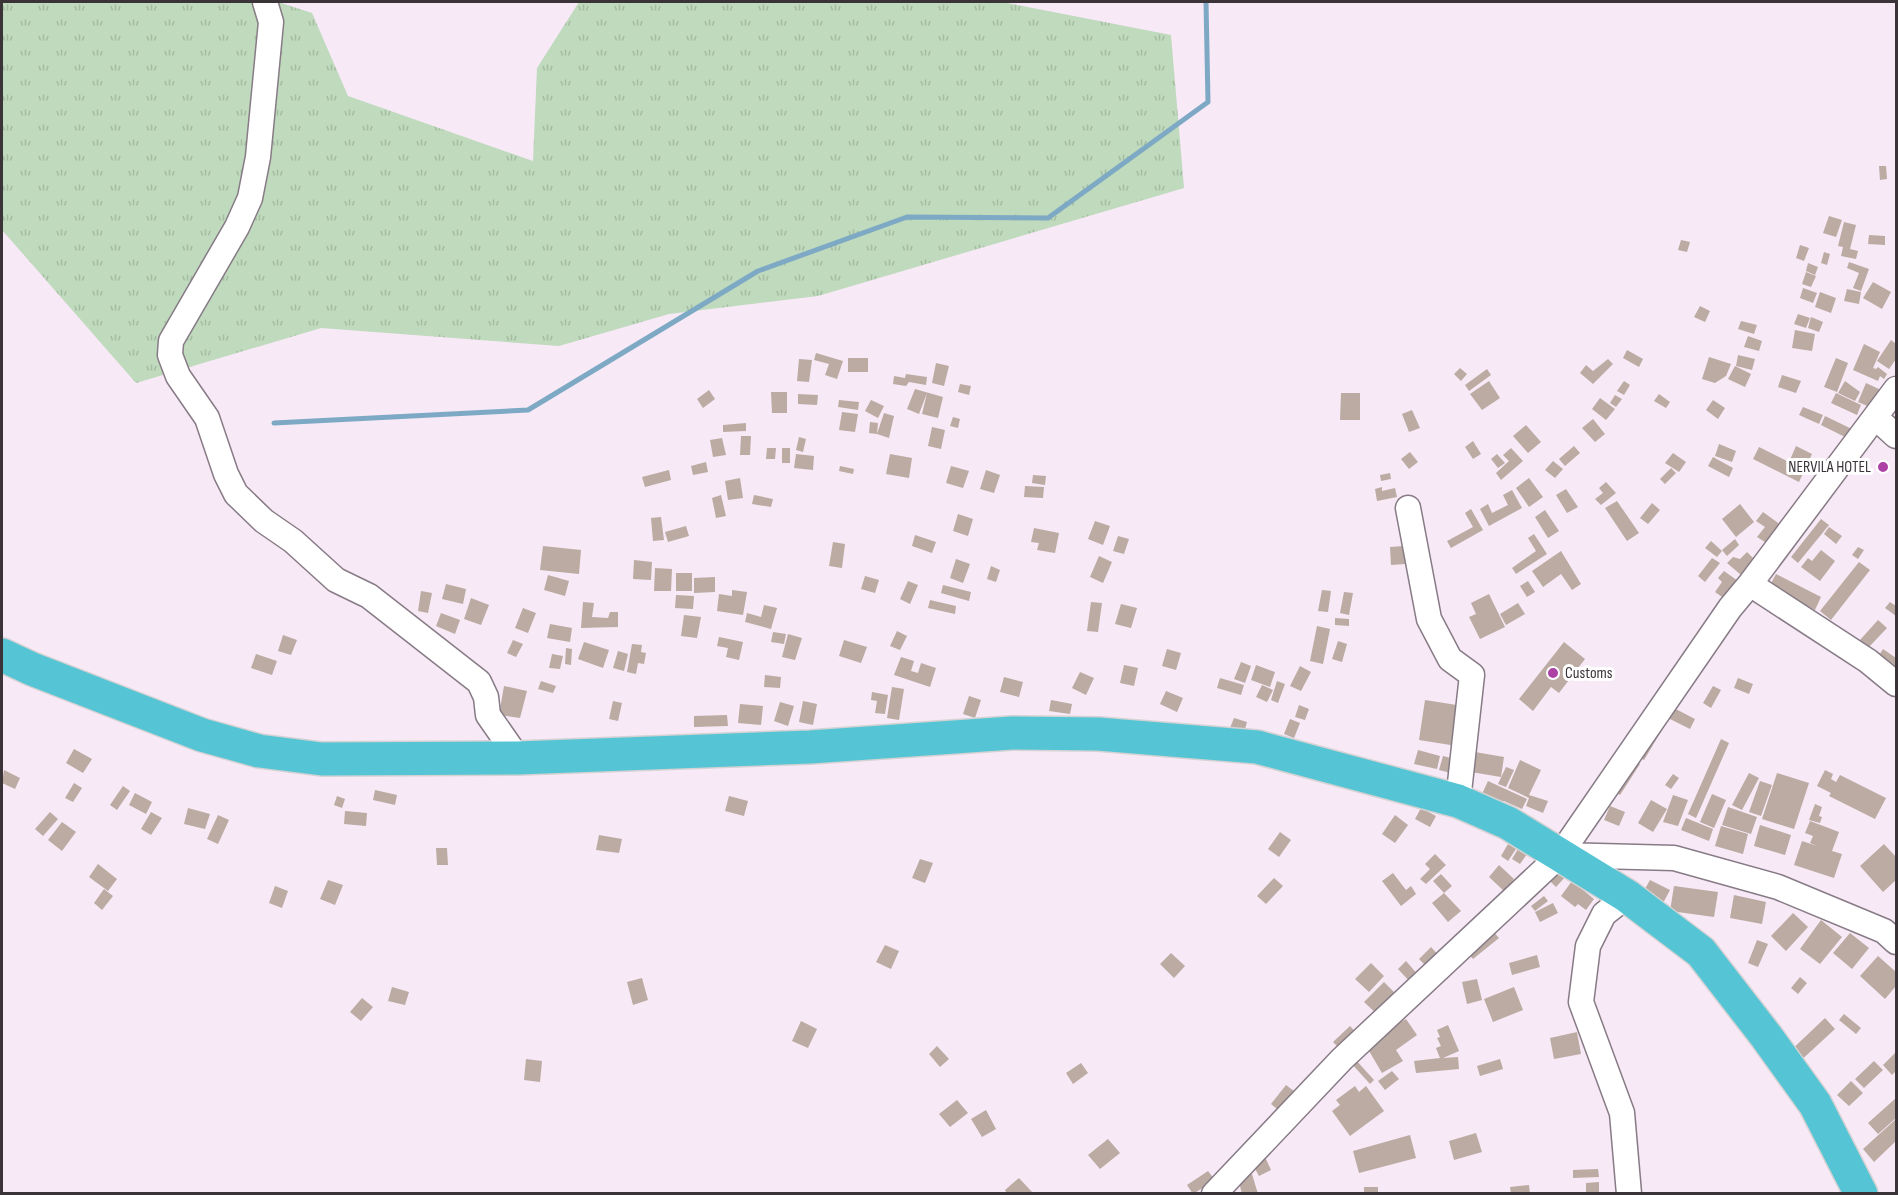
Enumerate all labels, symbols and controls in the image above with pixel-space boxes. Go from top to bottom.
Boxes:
place label: NERVILA HOTEL [1788,458,1871,477]
marker: NERVILA HOTEL [1876,460,1890,474]
place label: Customs [1565,664,1613,683]
marker: Customs [1546,666,1560,680]

